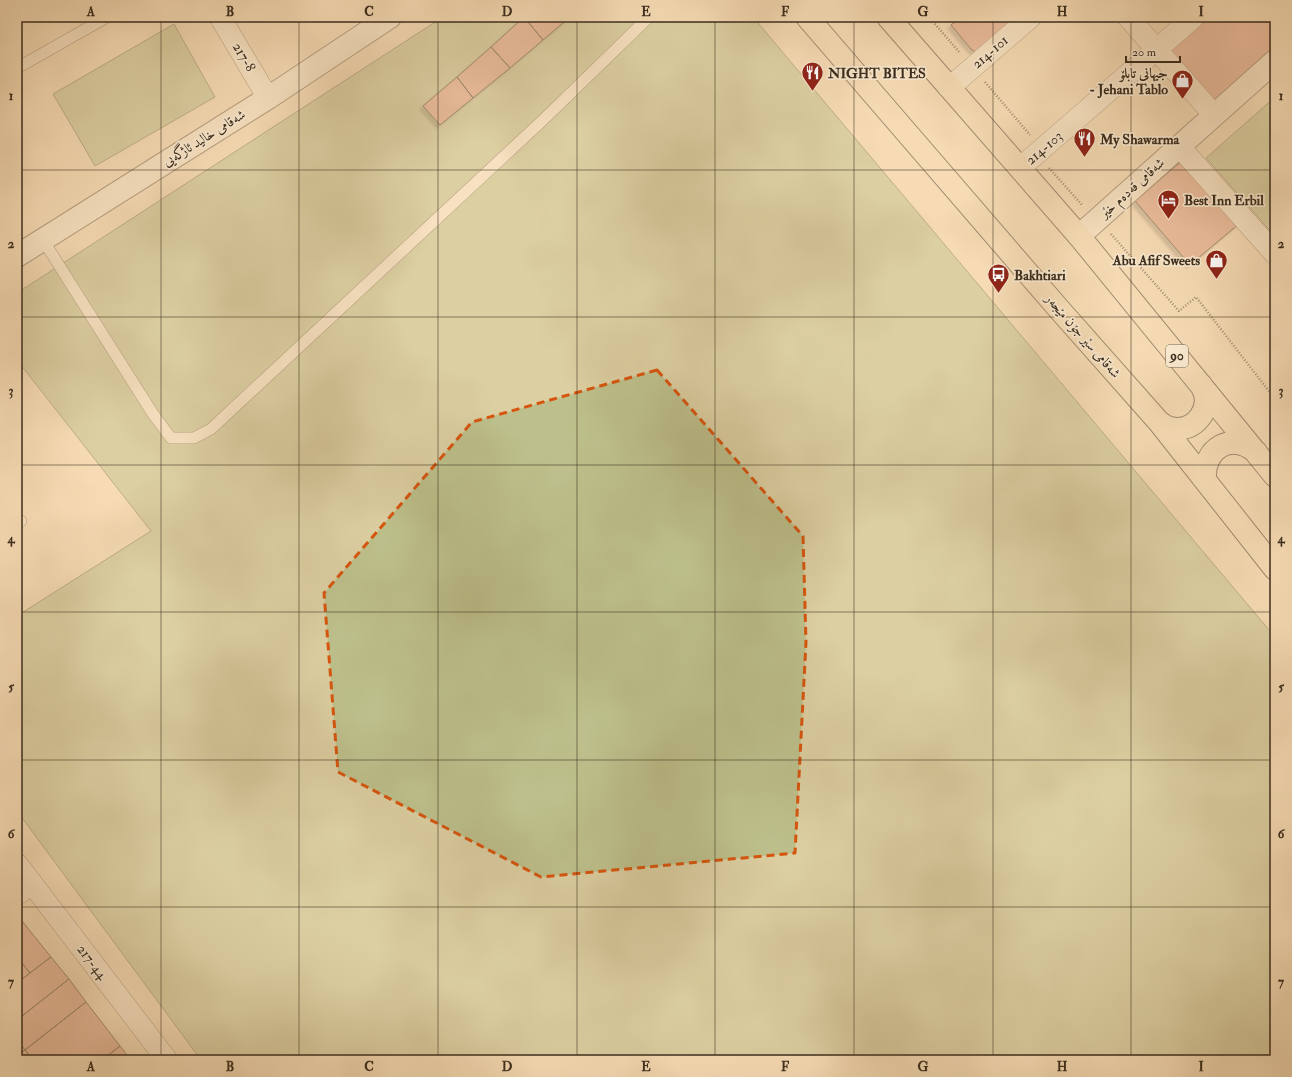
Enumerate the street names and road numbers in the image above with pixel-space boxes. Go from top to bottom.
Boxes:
street label: 214-101 [968,32,1012,72]
street label: 217-8 [229,39,259,75]
street label: شەقامی خالید ئاژگەیی [158,104,249,171]
street label: 214-103 [1022,127,1066,169]
street label: شەقامی قەدەم خێر [1094,154,1171,226]
street label: شەقامی سێر جۆن مێجەر [1040,289,1124,382]
road number: 90 [1166,345,1188,367]
street label: 217-44 [73,941,112,984]

